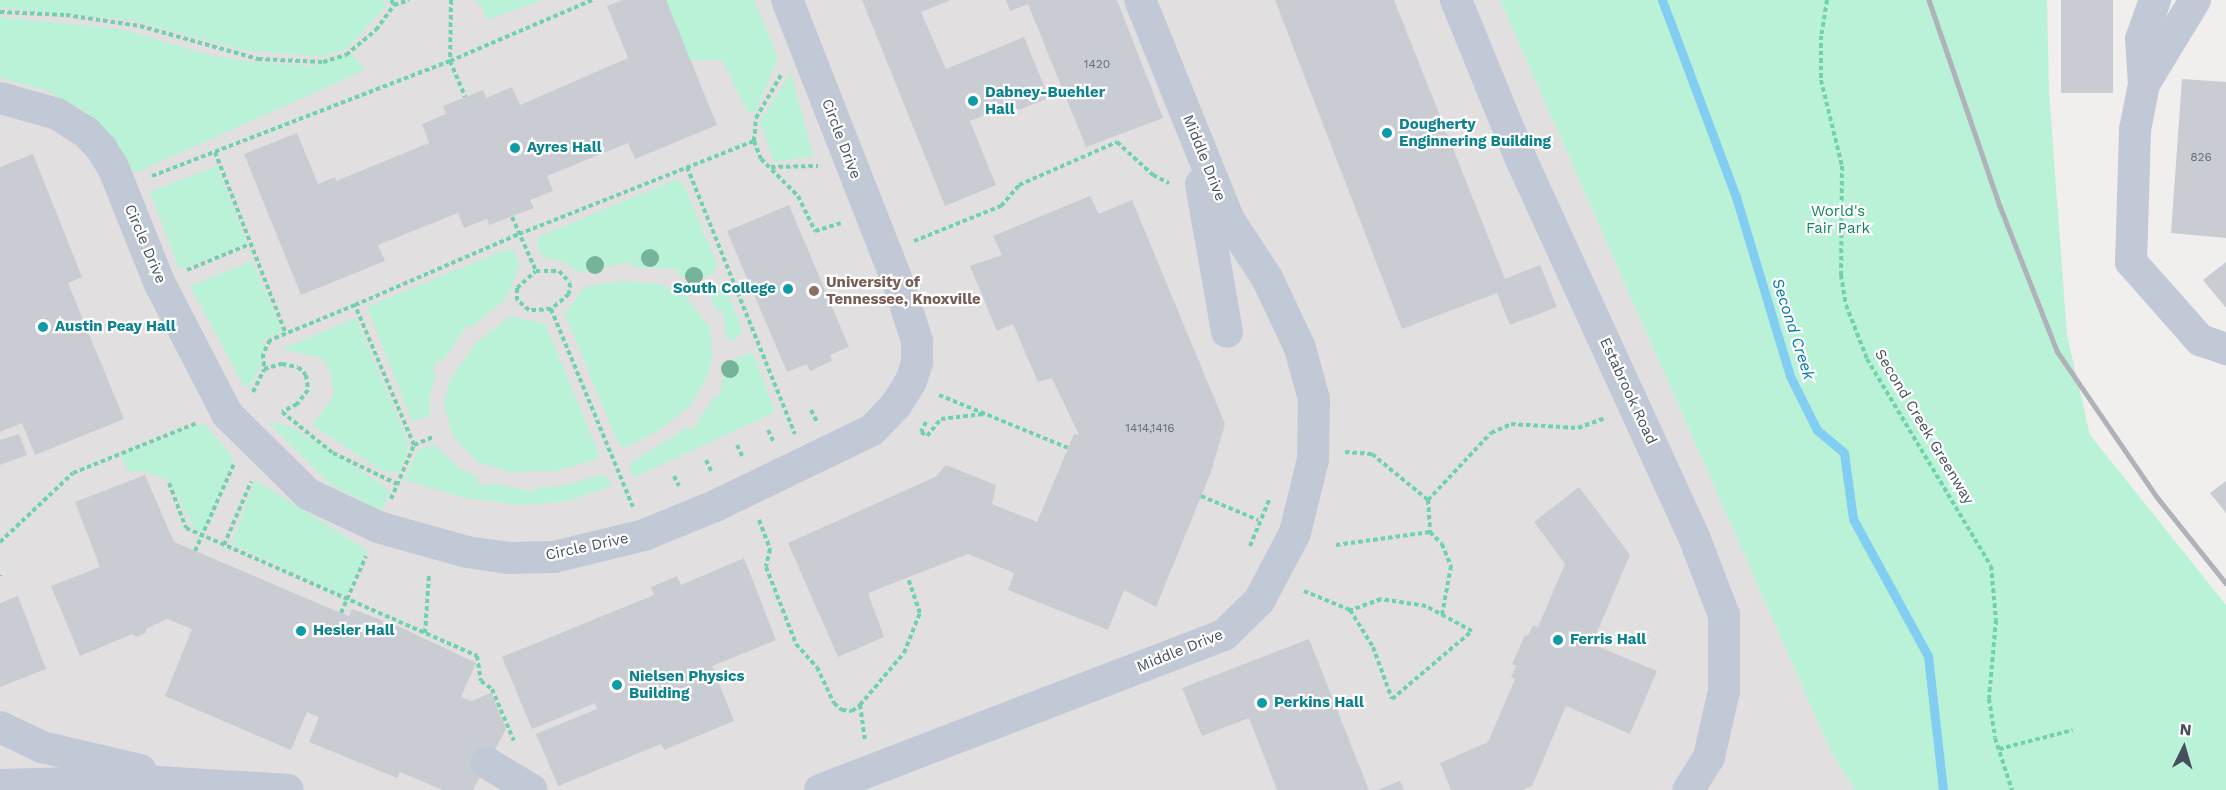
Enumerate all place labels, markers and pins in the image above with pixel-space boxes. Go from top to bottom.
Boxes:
place label: Dabney-Buehler Hall [985,83,1105,118]
marker: Dabney-Buehler Hall [966,94,980,108]
place label: Dougherty Enginnering Building [1399,115,1551,150]
marker: Dougherty Enginnering Building [1380,126,1394,140]
place label: Ayres Hall [527,139,602,157]
marker: Ayres Hall [508,141,522,155]
place label: University of Tennessee, Knoxville [826,273,981,308]
place label: South College [673,280,776,298]
marker: South College [781,282,795,296]
marker: University of Tennessee, Knoxville [807,284,821,298]
place label: Austin Peay Hall [55,318,176,336]
marker: Austin Peay Hall [36,320,50,334]
place label: Hesler Hall [313,622,395,640]
marker: Hesler Hall [294,624,308,638]
place label: Ferris Hall [1570,631,1646,649]
marker: Ferris Hall [1551,633,1565,647]
place label: Nielsen Physics Building [629,667,744,702]
marker: Nielsen Physics Building [610,678,624,692]
place label: Perkins Hall [1274,694,1364,712]
marker: Perkins Hall [1255,696,1269,710]

